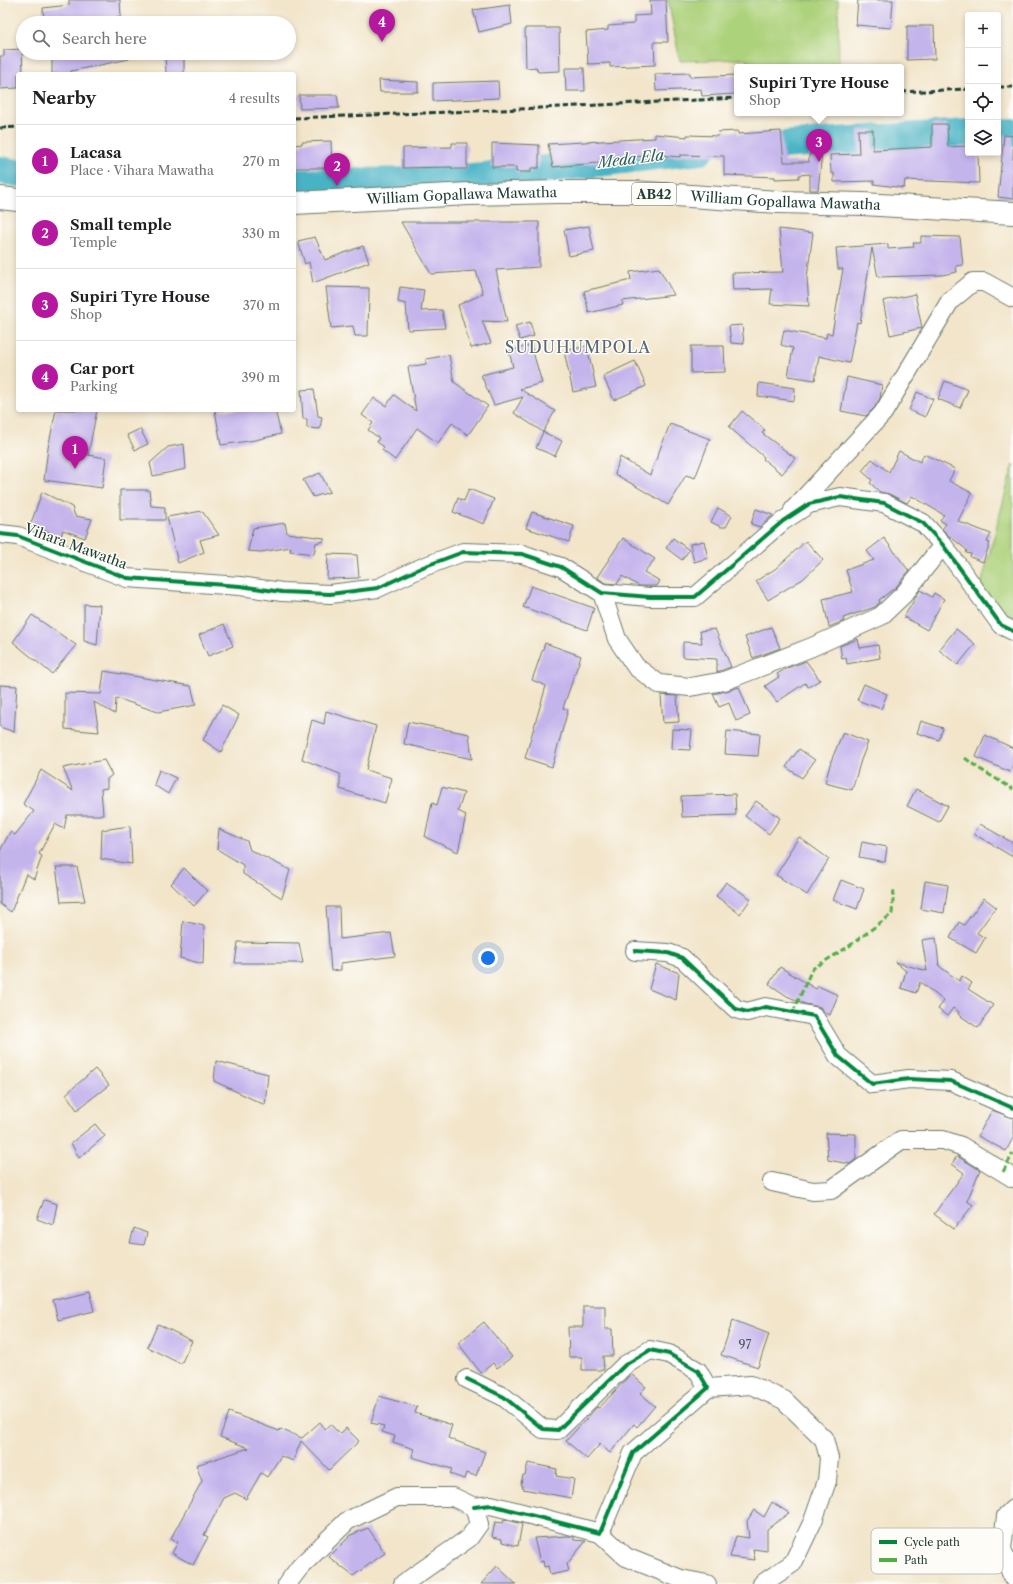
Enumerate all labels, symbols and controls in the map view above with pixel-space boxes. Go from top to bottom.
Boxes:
pin: 4 [369,9,395,42]
map controls [965,12,1001,156]
button: + [965,12,1001,48]
search box [16,16,296,60]
icon: search [30,27,52,49]
text: Search here [62,29,147,48]
button: − [965,48,1001,84]
popup [734,64,904,116]
text: Supiri Tyre House [749,73,889,92]
button: locate [965,84,1001,120]
text: Nearby [32,88,96,108]
text: 4 results [229,90,280,106]
text: Shop [749,92,781,108]
button: layers [965,120,1001,156]
pin: 3 [806,129,832,162]
text: Lacasa [70,143,122,162]
water label: Meda Ela [595,145,665,172]
text: 1 [42,153,48,169]
text: 270 m [242,153,280,169]
pin: 2 [324,153,350,186]
text: Place · Vihara Mawatha [70,162,214,178]
street label: William Gopallawa Mawatha [365,183,558,208]
road number: AB42 [632,183,676,205]
street label: William Gopallawa Mawatha [689,187,882,214]
text: Small temple [70,215,172,234]
text: 2 [41,225,49,241]
text: 330 m [242,225,280,241]
text: Temple [70,234,117,250]
text: Supiri Tyre House [70,287,210,306]
text: 3 [41,297,49,313]
text: 370 m [243,297,280,313]
text: Shop [70,306,102,322]
district label: SUDUHUMPOLA [505,337,651,357]
text: Car port [70,359,135,378]
text: 4 [41,369,49,385]
text: 390 m [241,369,280,385]
text: Parking [70,378,117,394]
pin: 1 [62,436,88,469]
street label: Vihara Mawatha [21,519,130,573]
your location [478,948,498,968]
house number: 97 [739,1337,752,1352]
legend [871,1528,1003,1574]
text: Cycle path [904,1535,960,1549]
text: Path [904,1553,928,1567]

